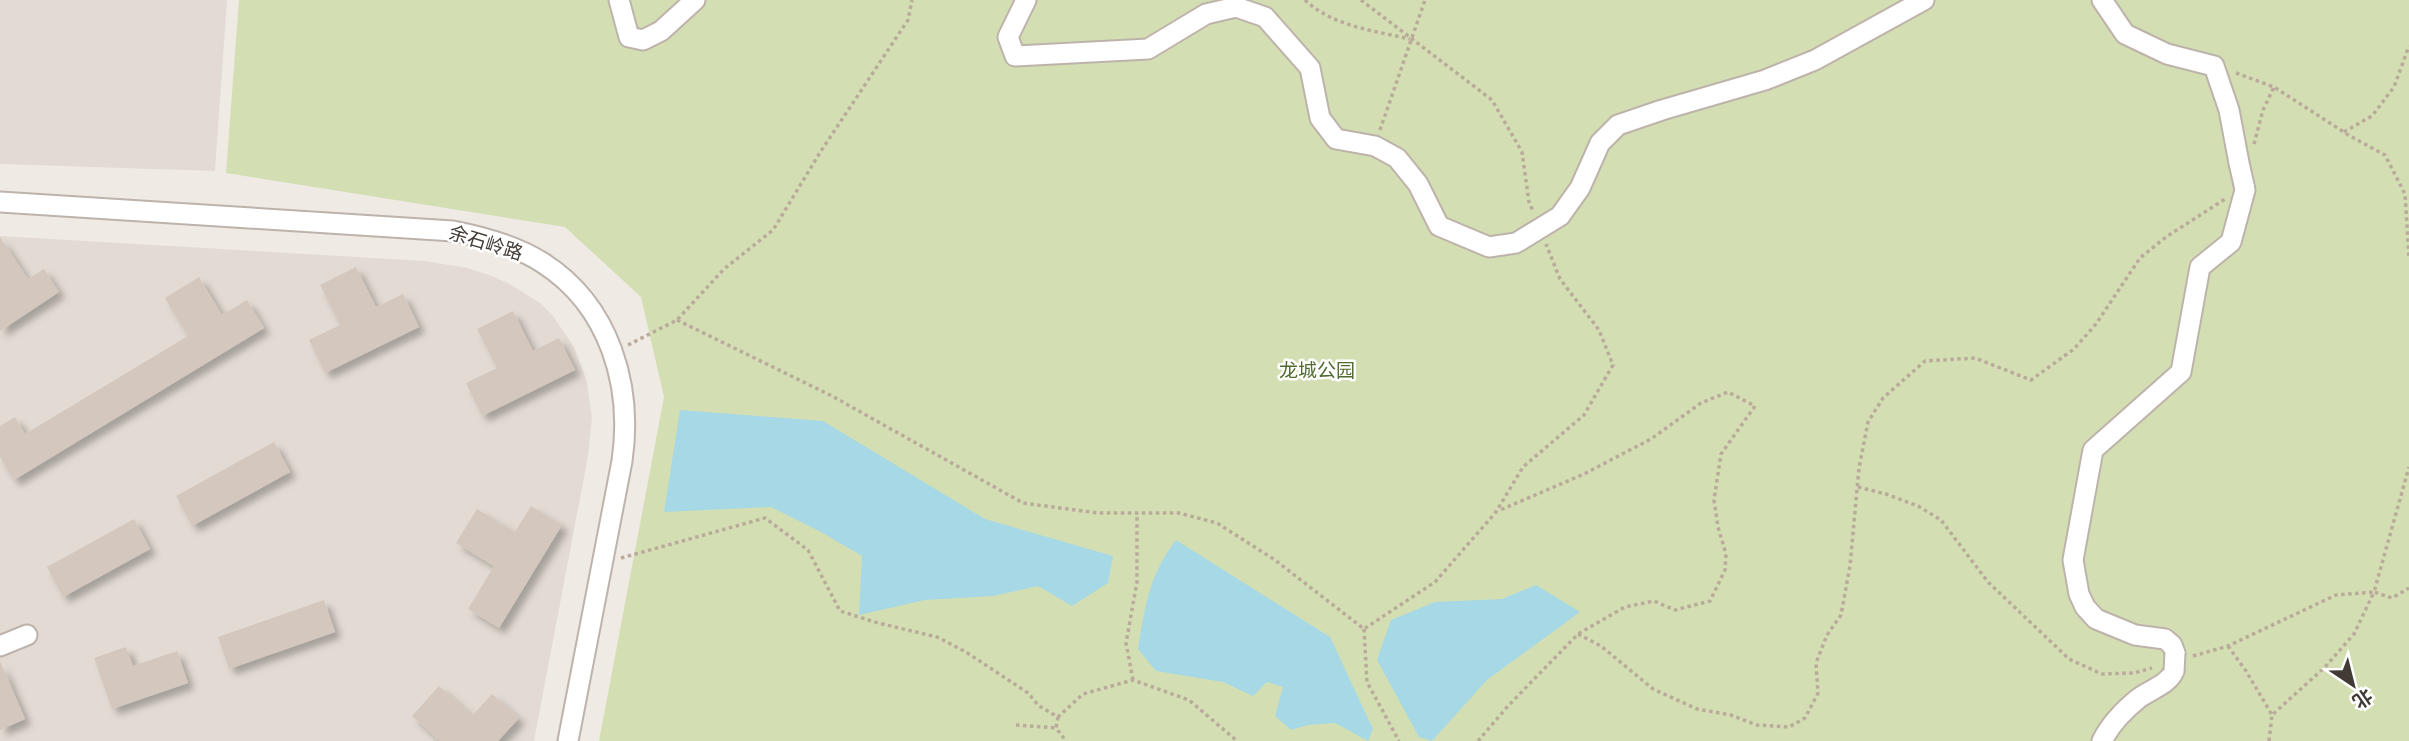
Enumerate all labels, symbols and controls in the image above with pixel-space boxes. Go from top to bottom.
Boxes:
street label: 余石岭路 [447,222,525,264]
park label: 龙城公园 [1279,360,1355,381]
north arrow [2318,650,2388,720]
text: 北 [2349,684,2376,713]

